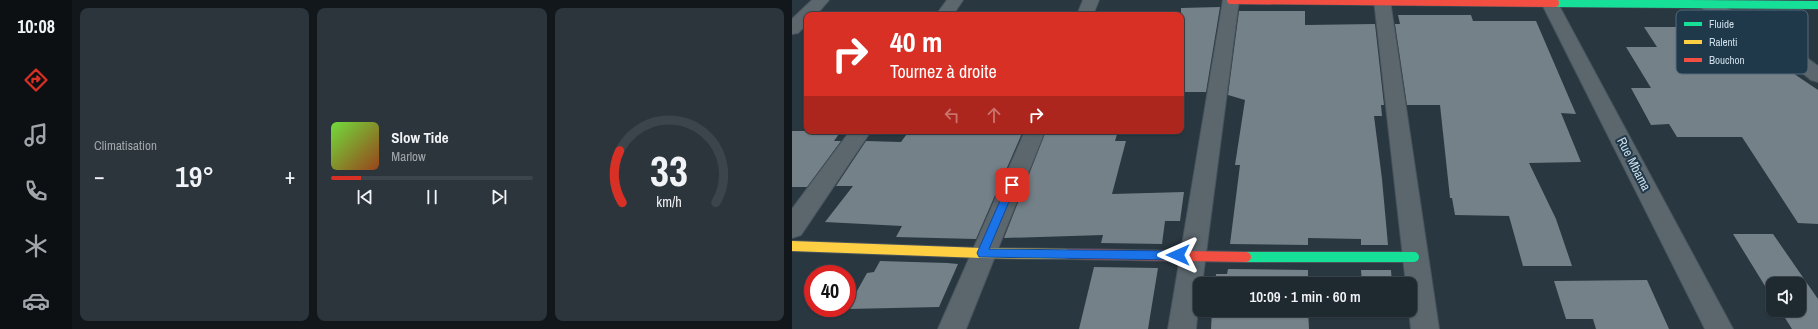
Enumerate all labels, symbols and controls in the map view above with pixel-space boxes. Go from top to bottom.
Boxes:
legend [1676,10,1808,74]
text: 10:08 [17,14,55,39]
text: Fluide [1709,17,1734,31]
text: 40 m [890,23,942,61]
icon: right [824,28,876,80]
text: Ralenti [1709,35,1738,49]
text: Bouchon [1709,53,1745,67]
text: Tournez à droite [890,59,997,84]
icon: directions [22,66,50,94]
icon: left [941,104,963,126]
icon: ahead [983,104,1005,126]
icon: right [1025,104,1047,126]
icon: music [22,121,50,149]
text: Slow Tide [391,127,449,148]
street label: Rue Mbama [1613,134,1655,194]
text: Climatisation [94,137,157,154]
text: 33 [650,142,688,198]
text: Marlow [391,148,426,165]
text: 19° [175,156,214,196]
text: − [94,161,105,191]
text: + [285,161,295,191]
pin [995,168,1029,202]
icon: arrive [1001,174,1023,196]
icon: phone [22,177,50,205]
icon: previous [354,186,376,208]
icon: pause [421,186,443,208]
icon: next [488,186,510,208]
text: km/h [657,191,682,210]
icon: climate [22,232,50,260]
position arrow [1157,234,1199,276]
speed limit sign: 40 [804,265,856,317]
map controls [1766,277,1806,317]
button: sound [1766,277,1806,317]
text: 10:09 · 1 min · 60 m [1249,286,1361,307]
icon: car [22,287,50,315]

